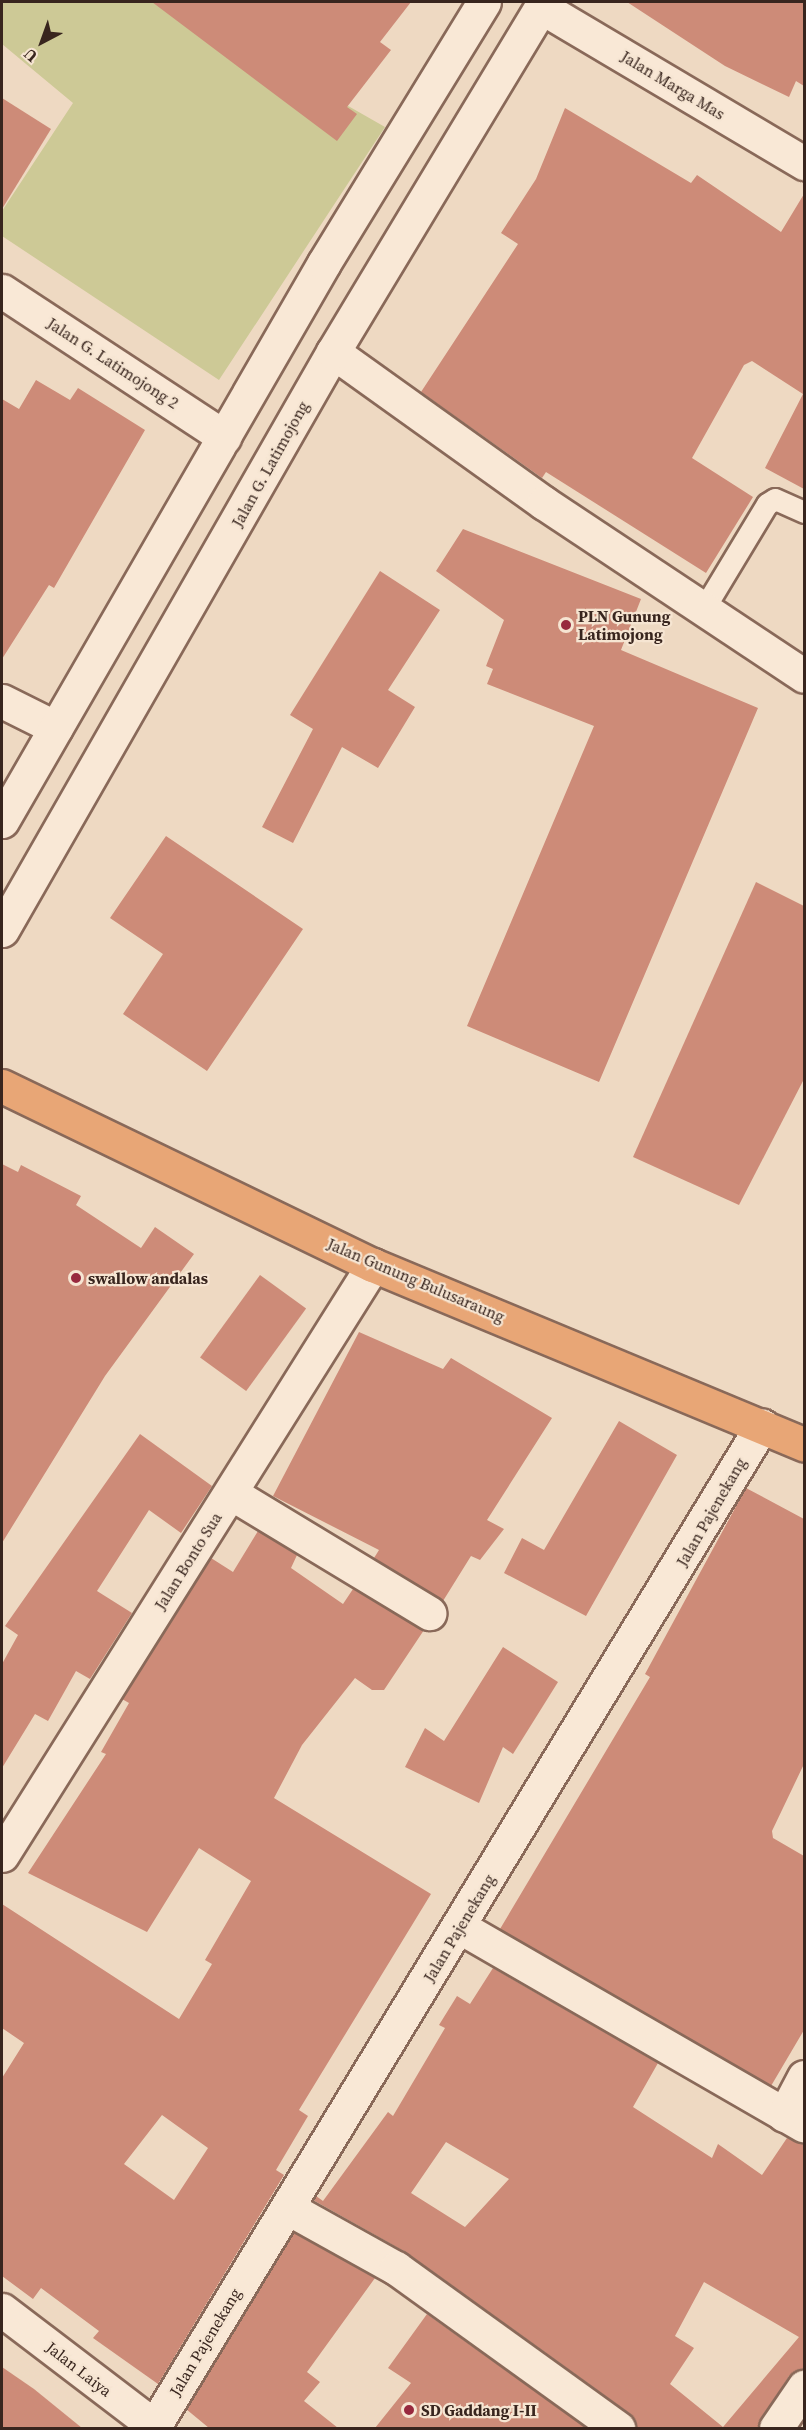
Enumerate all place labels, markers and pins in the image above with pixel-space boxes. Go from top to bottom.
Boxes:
place label: PLN Gunung Latimojong [578,606,670,644]
marker: PLN Gunung Latimojong [559,618,573,632]
place label: swallow andalas [88,1268,208,1288]
marker: swallow andalas [69,1271,83,1285]
place label: SD Gaddang I-II [421,2400,537,2420]
marker: SD Gaddang I-II [402,2403,416,2417]

